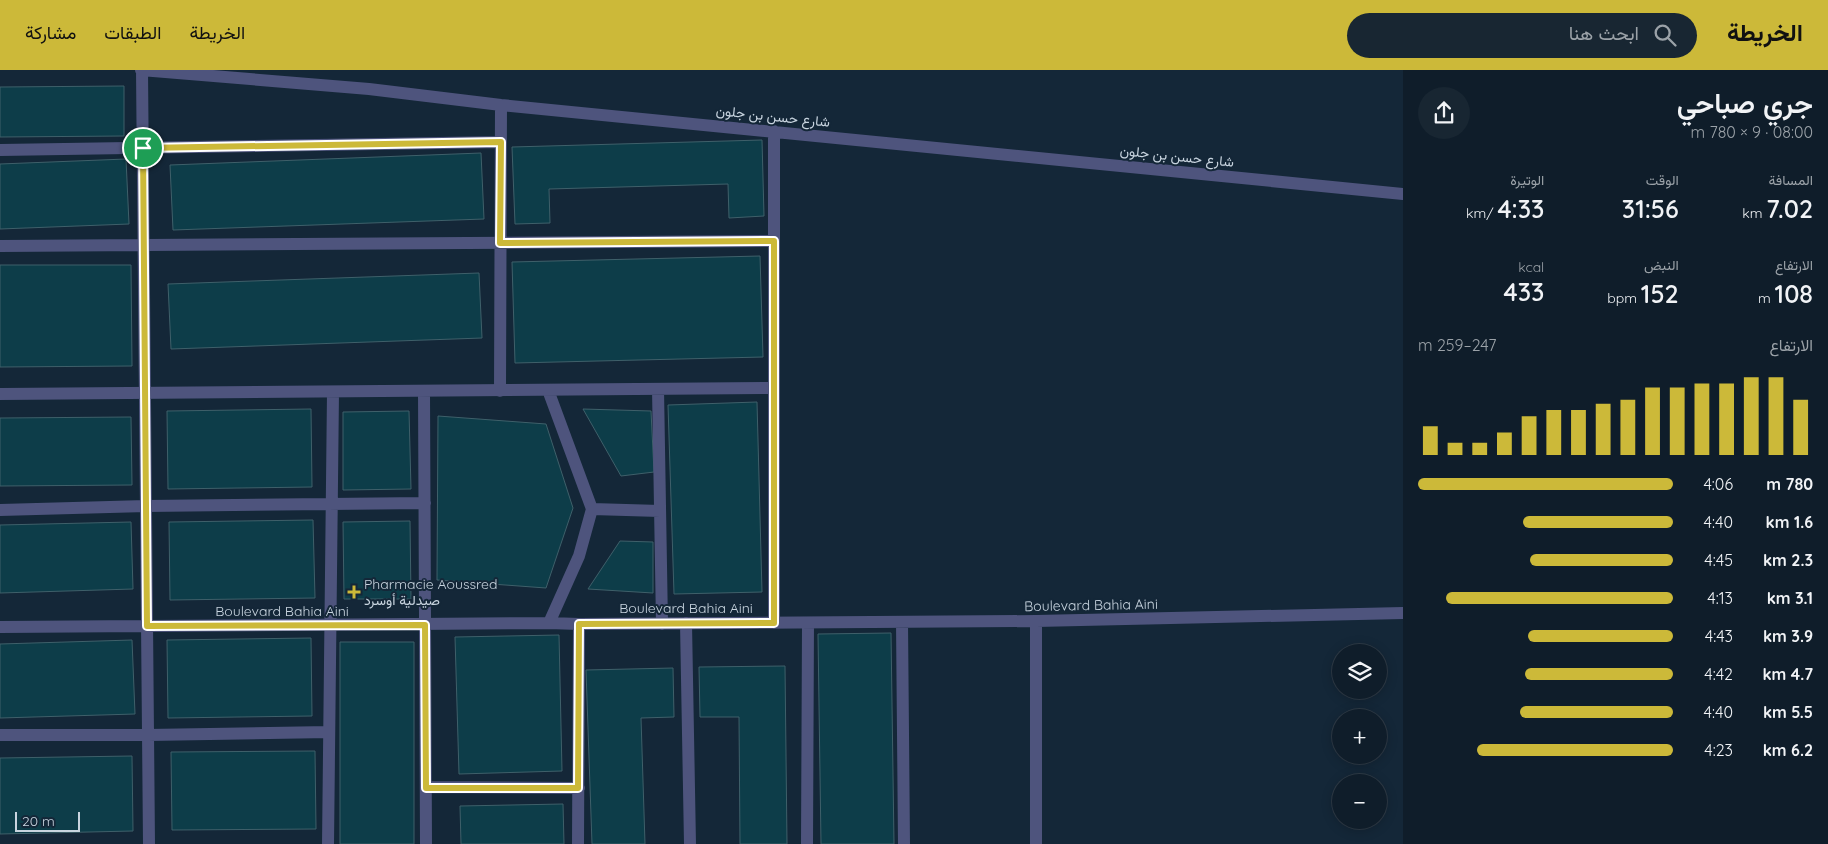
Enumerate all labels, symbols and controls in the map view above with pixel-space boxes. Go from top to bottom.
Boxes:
search box [1347,13,1697,58]
text: الخريطة [1727,17,1803,47]
text: مشاركة [25,21,76,44]
text: الطبقات [104,21,161,44]
text: الخريطة [189,21,245,44]
text: ابحث هنا [1569,21,1639,45]
icon: search [1651,21,1679,49]
text: جري صباحي [1677,85,1813,120]
button: share [1418,87,1470,139]
street label: شارع حسن بن جلون [715,101,831,133]
text: 08:00 · 9 × 780 m [1691,122,1813,142]
pin [122,127,164,169]
icon: arrive [129,134,157,162]
street label: شارع حسن بن جلون [1119,141,1235,173]
text: الوتيرة [1510,171,1544,189]
text: الوقت [1646,171,1679,189]
text: المسافة [1769,171,1813,189]
text: 4:33 [1497,193,1544,224]
text: 31:56 [1622,193,1679,224]
text: 7.02 [1766,193,1813,224]
text: /km [1466,204,1497,222]
text: km [1742,204,1766,222]
text: النبض [1644,256,1679,274]
text: الارتفاع [1775,256,1813,274]
text: kcal [1518,258,1544,276]
text: 433 [1503,276,1544,307]
text: 152 [1641,278,1679,309]
text: 108 [1775,278,1813,309]
text: bpm [1607,289,1641,307]
text: m [1758,289,1775,307]
text: 247–259 m [1418,335,1496,355]
text: الارتفاع [1770,335,1813,355]
text: 4:06 [1703,474,1733,494]
text: 780 m [1766,474,1813,494]
text: 4:40 [1704,512,1733,532]
text: 1.6 km [1766,512,1813,532]
text: 4:45 [1704,550,1733,570]
text: 2.3 km [1763,550,1813,570]
place label: Pharmacie Aoussred صيدلية أوسرد [364,575,498,609]
marker: Pharmacie Aoussred صيدلية أوسرد [348,586,360,598]
text: 4:13 [1707,588,1733,608]
text: 3.1 km [1767,588,1813,608]
street label: Boulevard Bahia Aini [1024,595,1158,615]
street label: Boulevard Bahia Aini [619,599,753,617]
street label: Boulevard Bahia Aini [215,602,349,620]
text: 4:43 [1705,626,1733,646]
text: 3.9 km [1763,626,1813,646]
map controls [1332,644,1387,829]
button: layers [1332,644,1387,699]
text: 4:42 [1704,664,1733,684]
text: 4.7 km [1762,664,1813,684]
text: 4:40 [1704,702,1733,722]
text: 5.5 km [1763,702,1813,722]
button: + [1332,709,1387,764]
text: 4:23 [1704,740,1733,760]
text: 6.2 km [1763,740,1813,760]
button: − [1332,774,1387,829]
scale bar [15,809,80,832]
text: 20 m [22,812,55,830]

